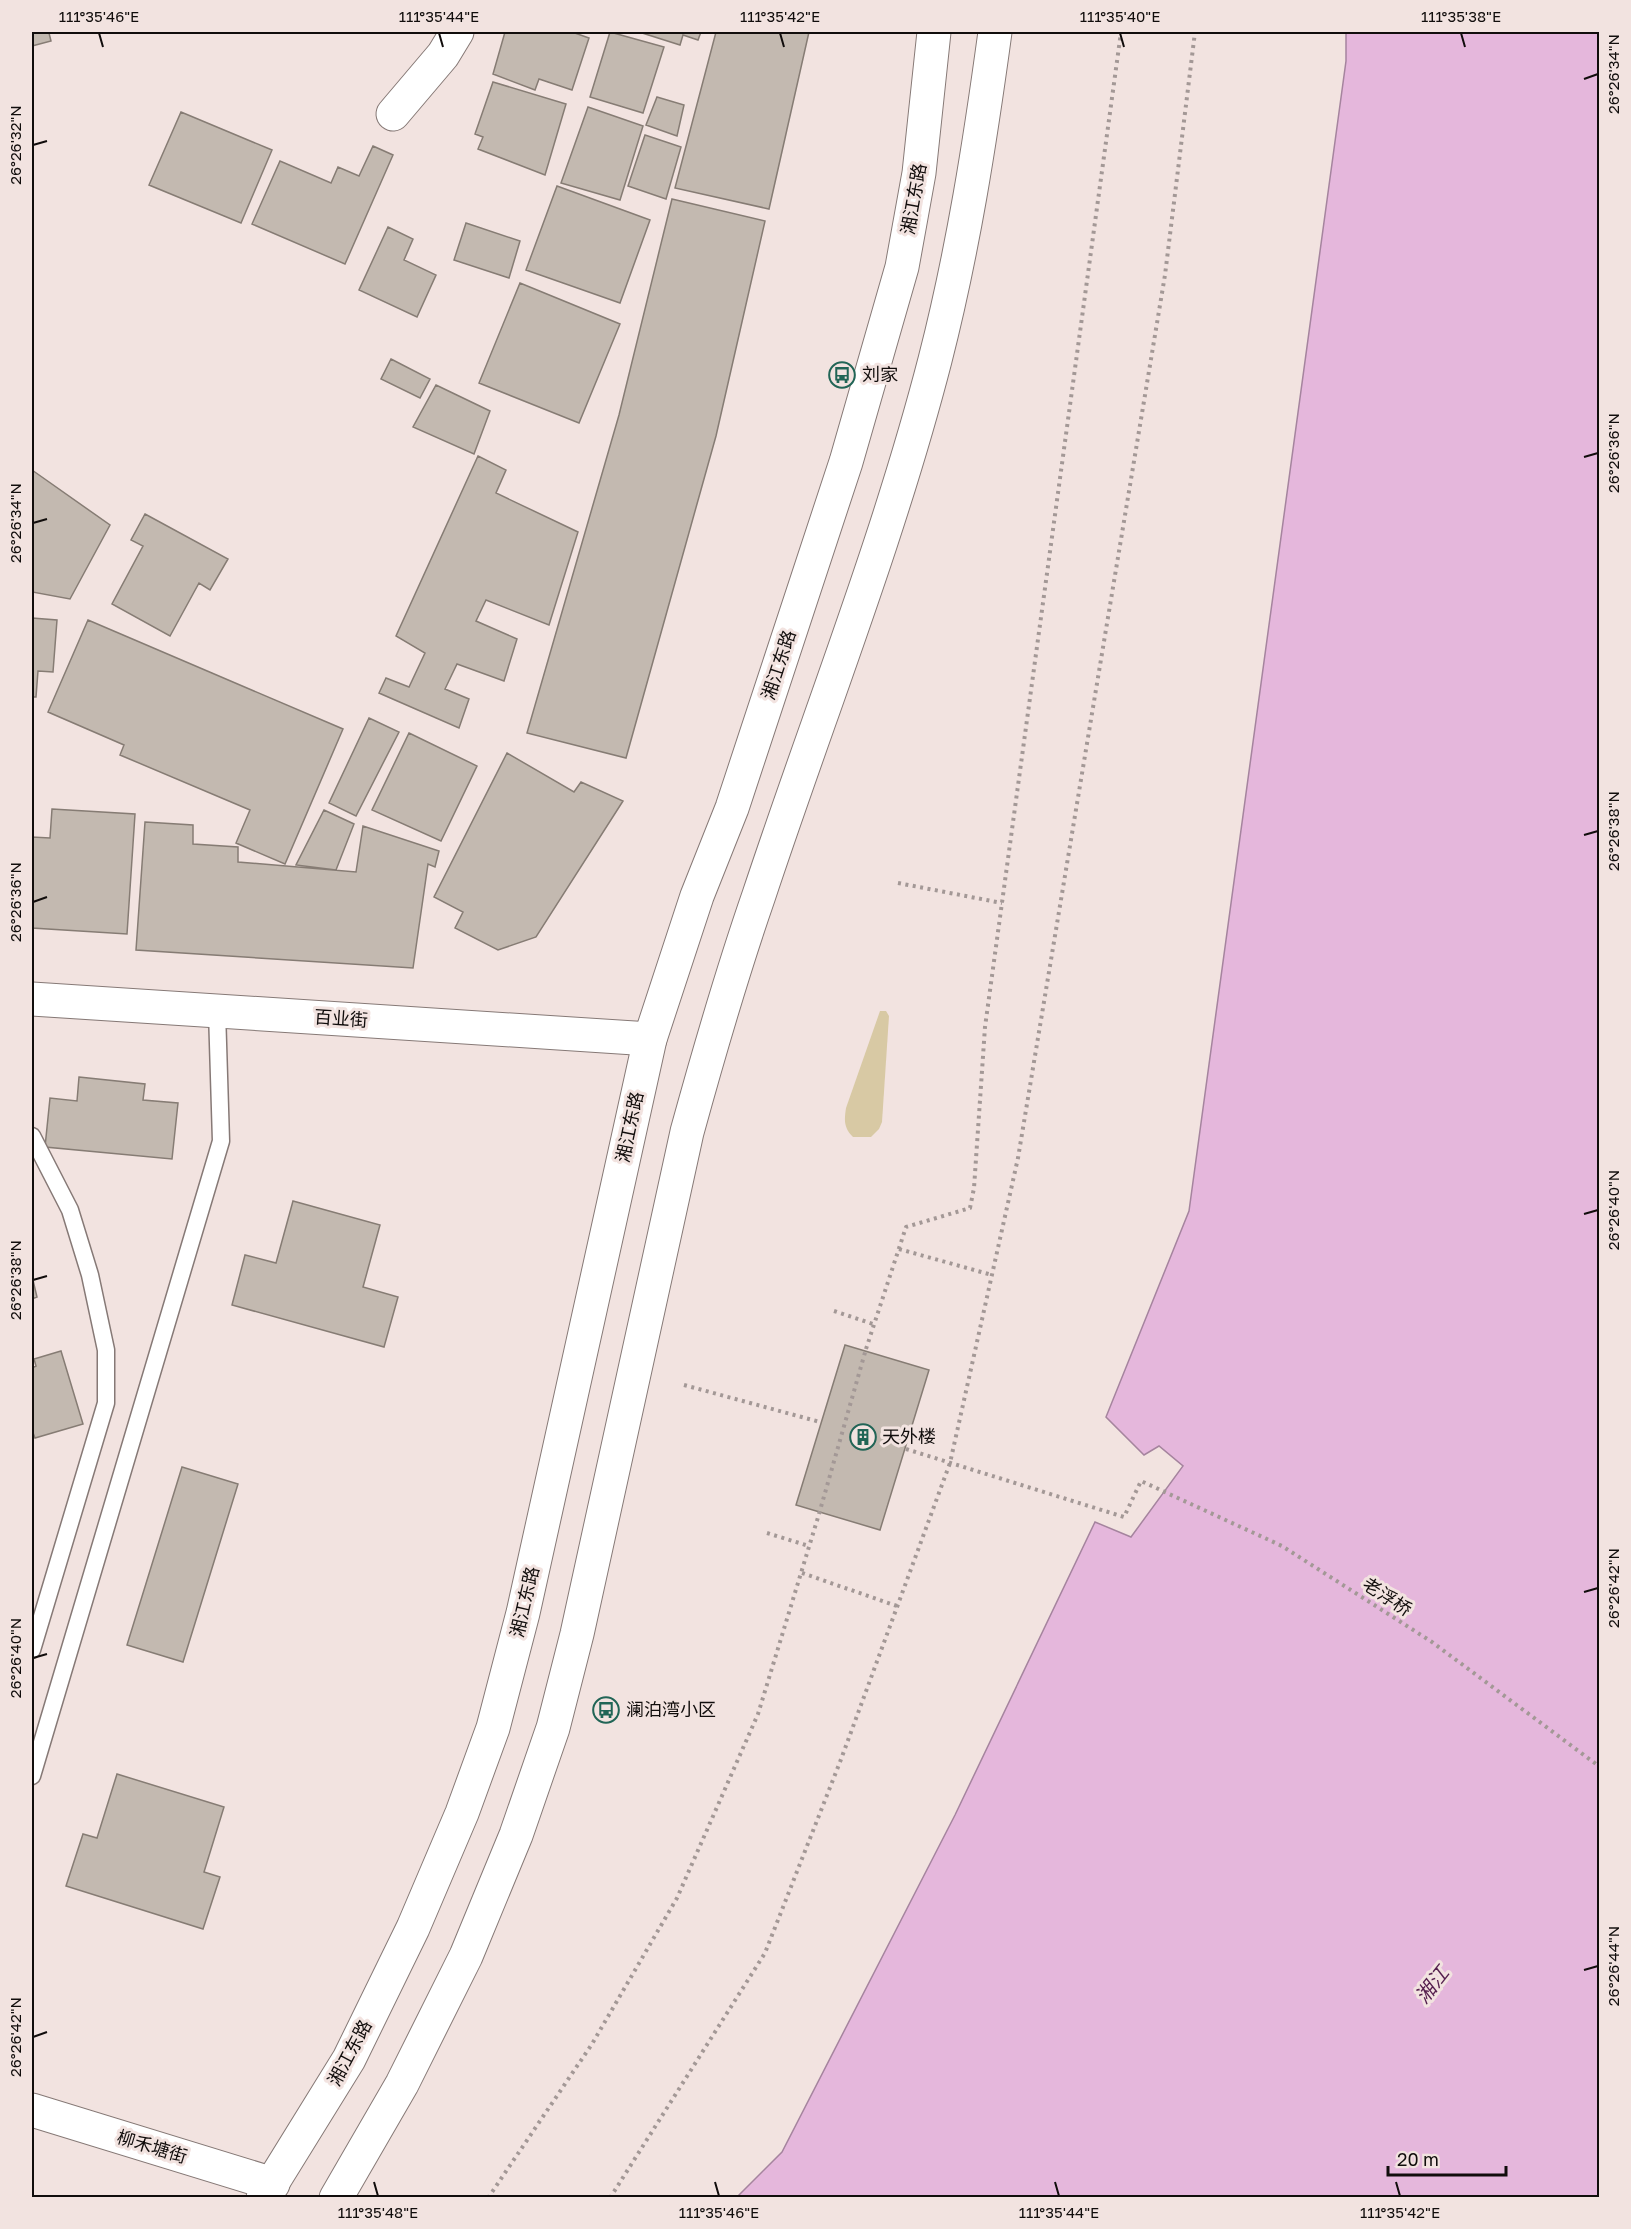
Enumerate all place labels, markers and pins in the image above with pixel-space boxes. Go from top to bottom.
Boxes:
bus stop icon: 刘家 [827,360,857,390]
place label: 刘家 [862,363,898,385]
building icon: 天外楼 [848,1422,878,1452]
place label: 天外楼 [882,1425,936,1447]
bus stop icon: 澜泊湾小区 [591,1695,621,1725]
place label: 澜泊湾小区 [626,1698,716,1720]

